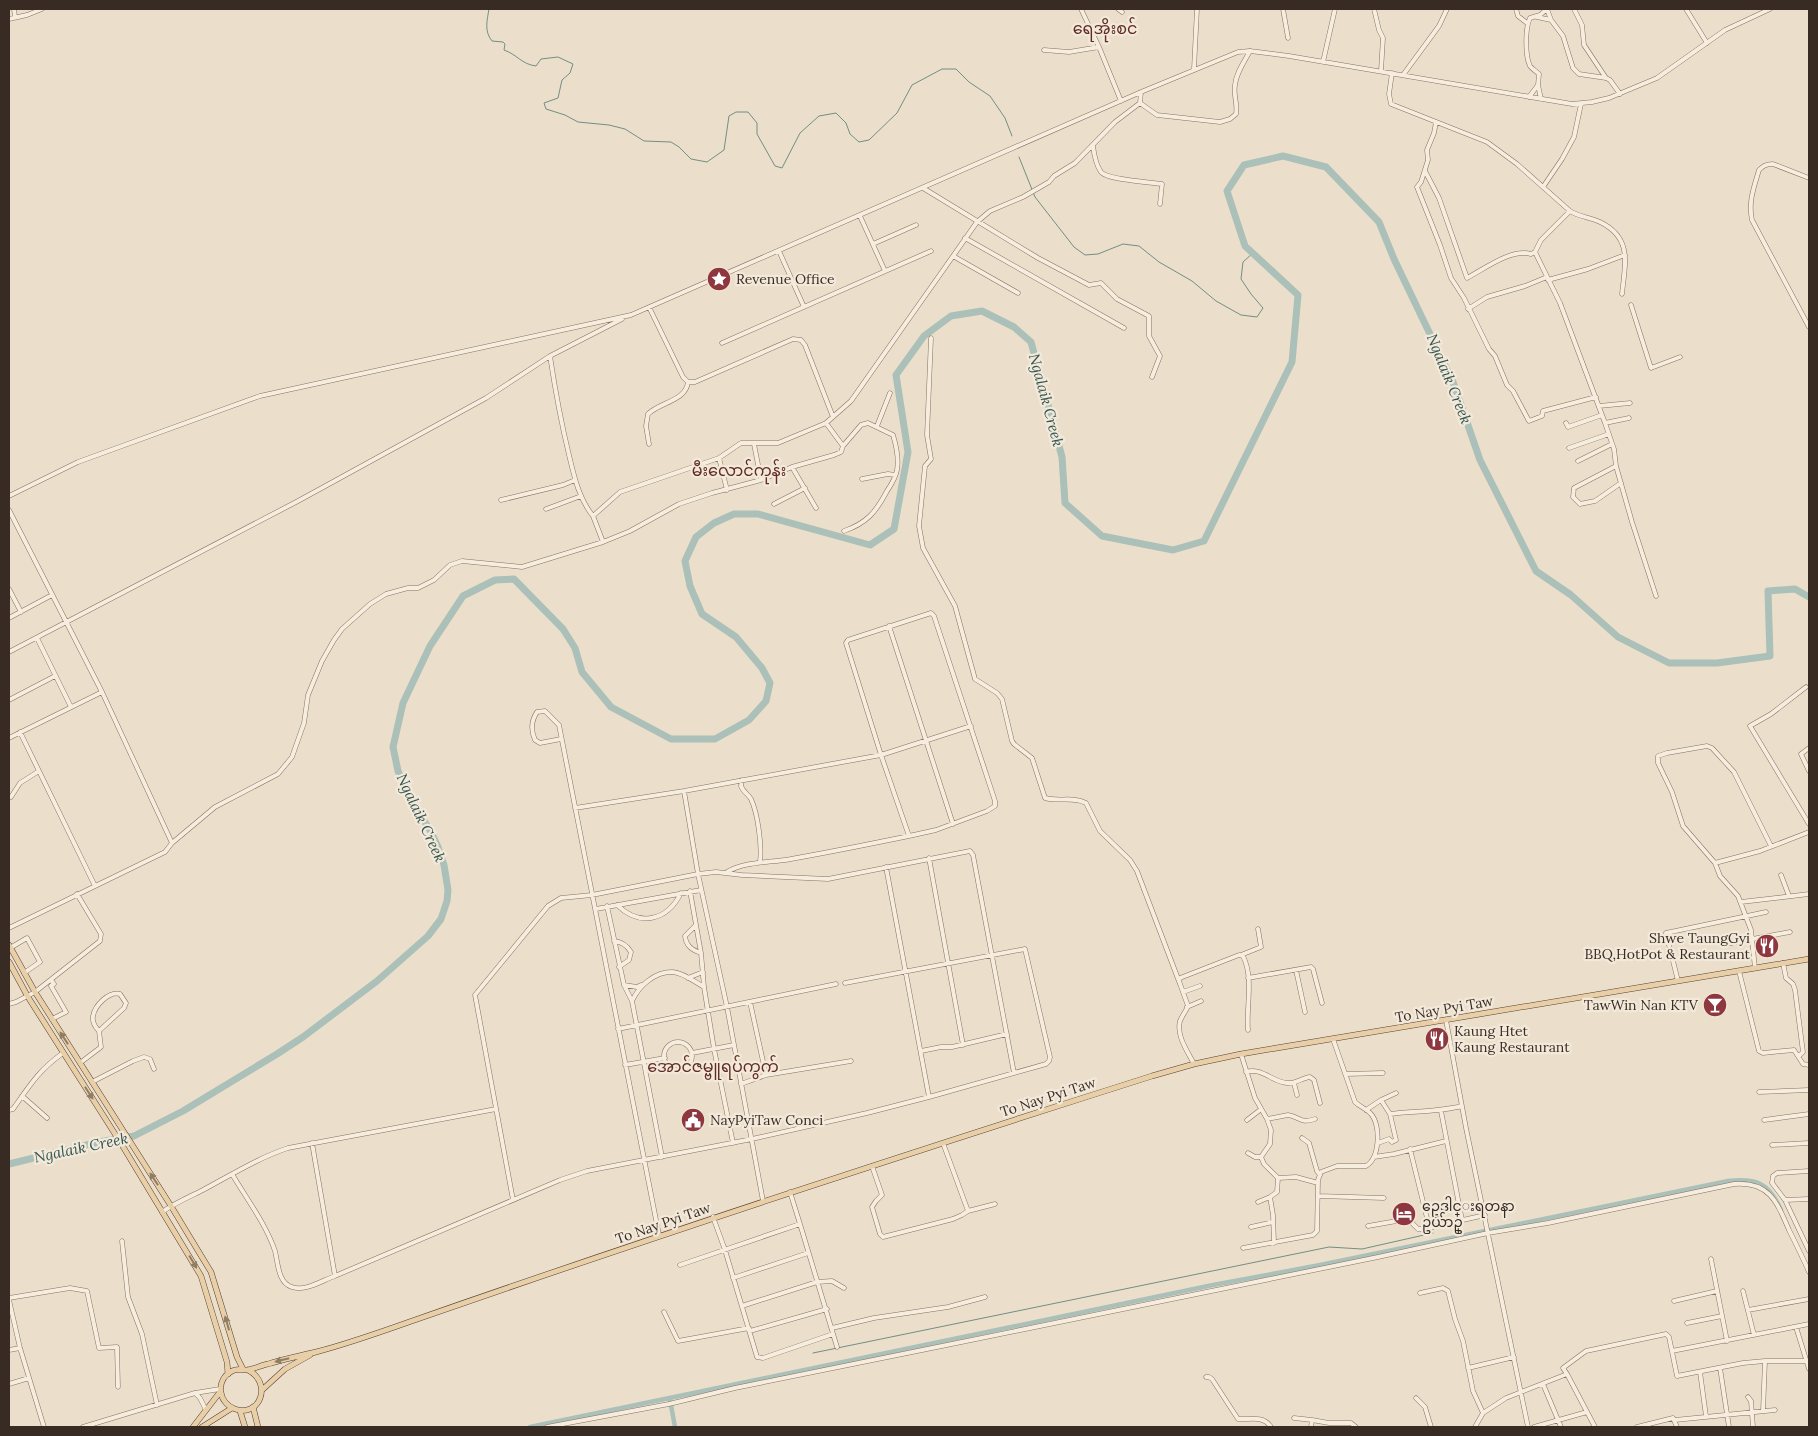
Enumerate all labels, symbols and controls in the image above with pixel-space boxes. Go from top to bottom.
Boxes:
district label: ရေအိုးစင် [1073,17,1137,43]
place icon: Revenue Office [706,266,732,292]
place label: Revenue Office [736,270,835,288]
water label: Ngalaik Creek [1423,331,1476,427]
water label: Ngalaik Creek [1025,351,1068,449]
district label: မီးလောင်ကုန်း [692,459,786,485]
water label: Ngalaik Creek [393,770,450,865]
place label: Shwe TaungGyi BBQ,HotPot & Restaurant [1584,929,1751,963]
restaurant icon: Shwe TaungGyi BBQ,HotPot & Restaurant [1754,933,1780,959]
street label: To Nay Pyi Taw [1393,991,1495,1026]
bar icon: TawWin Nan KTV [1702,992,1728,1018]
place label: TawWin Nan KTV [1584,996,1699,1014]
place label: Kaung Htet Kaung Restaurant [1454,1022,1570,1056]
restaurant icon: Kaung Htet Kaung Restaurant [1424,1026,1450,1052]
one-way arrow [59,1031,69,1044]
district label: အောင်ဇမ္ဗူရပ်ကွက် [647,1055,779,1080]
street label: To Nay Pyi Taw [998,1073,1099,1121]
one-way arrow [84,1086,93,1100]
public building icon: NayPyiTaw Conci [680,1107,706,1133]
place label: NayPyiTaw Conci [710,1111,823,1129]
water label: Ngalaik Creek [32,1128,130,1167]
one-way arrow [150,1172,159,1186]
place label: ဥေဒါင္းရတနာ ဥယ်ာဥ္ [1422,1196,1515,1234]
street label: To Nay Pyi Taw [613,1198,714,1248]
hotel icon: ဥေဒါင္းရတနာ ဥယ်ာဥ္ [1391,1201,1417,1227]
one-way arrow [188,1255,197,1268]
one-way arrow [223,1315,231,1330]
one-way arrow [274,1356,290,1364]

